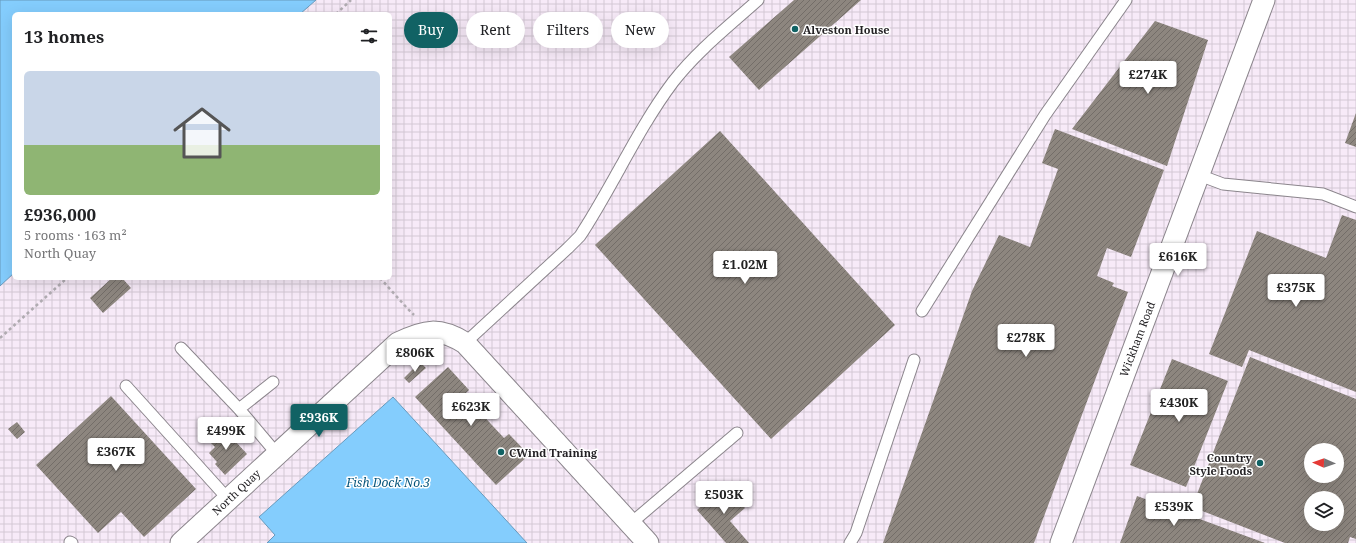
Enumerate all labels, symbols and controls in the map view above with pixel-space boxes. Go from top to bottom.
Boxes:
chip: Buy [404,12,458,48]
chip: Rent [466,12,525,48]
chip: Filters [533,12,603,48]
chip: New [611,12,669,48]
place label: Alveston House [803,22,890,37]
marker: Alveston House [790,24,800,34]
text: 13 homes [24,25,104,48]
icon: filters [358,25,380,47]
pin: £274K [1120,61,1176,95]
text: £274K [1129,65,1167,83]
icon: home [166,97,238,169]
text: £936,000 [24,203,96,226]
text: 5 rooms · 163 m² [24,226,127,244]
pin: £616K [1150,243,1206,277]
text: North Quay [24,244,96,262]
text: £616K [1159,247,1197,265]
pin: £1.02M [712,251,778,285]
text: £1.02M [722,255,768,273]
pin: £375K [1268,274,1324,308]
text: £375K [1277,278,1315,296]
street label: Wickham Road [1116,299,1158,379]
pin: £278K [998,324,1054,358]
text: £278K [1007,328,1045,346]
pin: £806K [387,339,443,373]
text: £806K [396,343,434,361]
pin: £430K [1151,389,1207,423]
pin: £623K [443,393,499,427]
text: £430K [1160,393,1198,411]
text: £623K [452,397,490,415]
pin: £936K [291,404,347,438]
text: £936K [300,408,338,426]
pin: £499K [198,417,254,451]
text: £499K [207,421,245,439]
pin: £367K [88,438,144,472]
text: £367K [97,442,135,460]
north arrow [1304,443,1344,483]
map controls [1304,443,1344,531]
place label: CWind Training [509,445,598,460]
marker: CWind Training [496,447,506,457]
place label: Country Style Foods [1189,450,1253,478]
marker: Country Style Foods [1255,458,1265,468]
street label: North Quay [209,465,264,518]
water label: Fish Dock No.3 [345,474,430,491]
pin: £503K [696,481,752,515]
text: £503K [705,485,743,503]
button: layers [1304,491,1344,531]
pin: £539K [1146,493,1202,527]
text: £539K [1155,497,1193,515]

